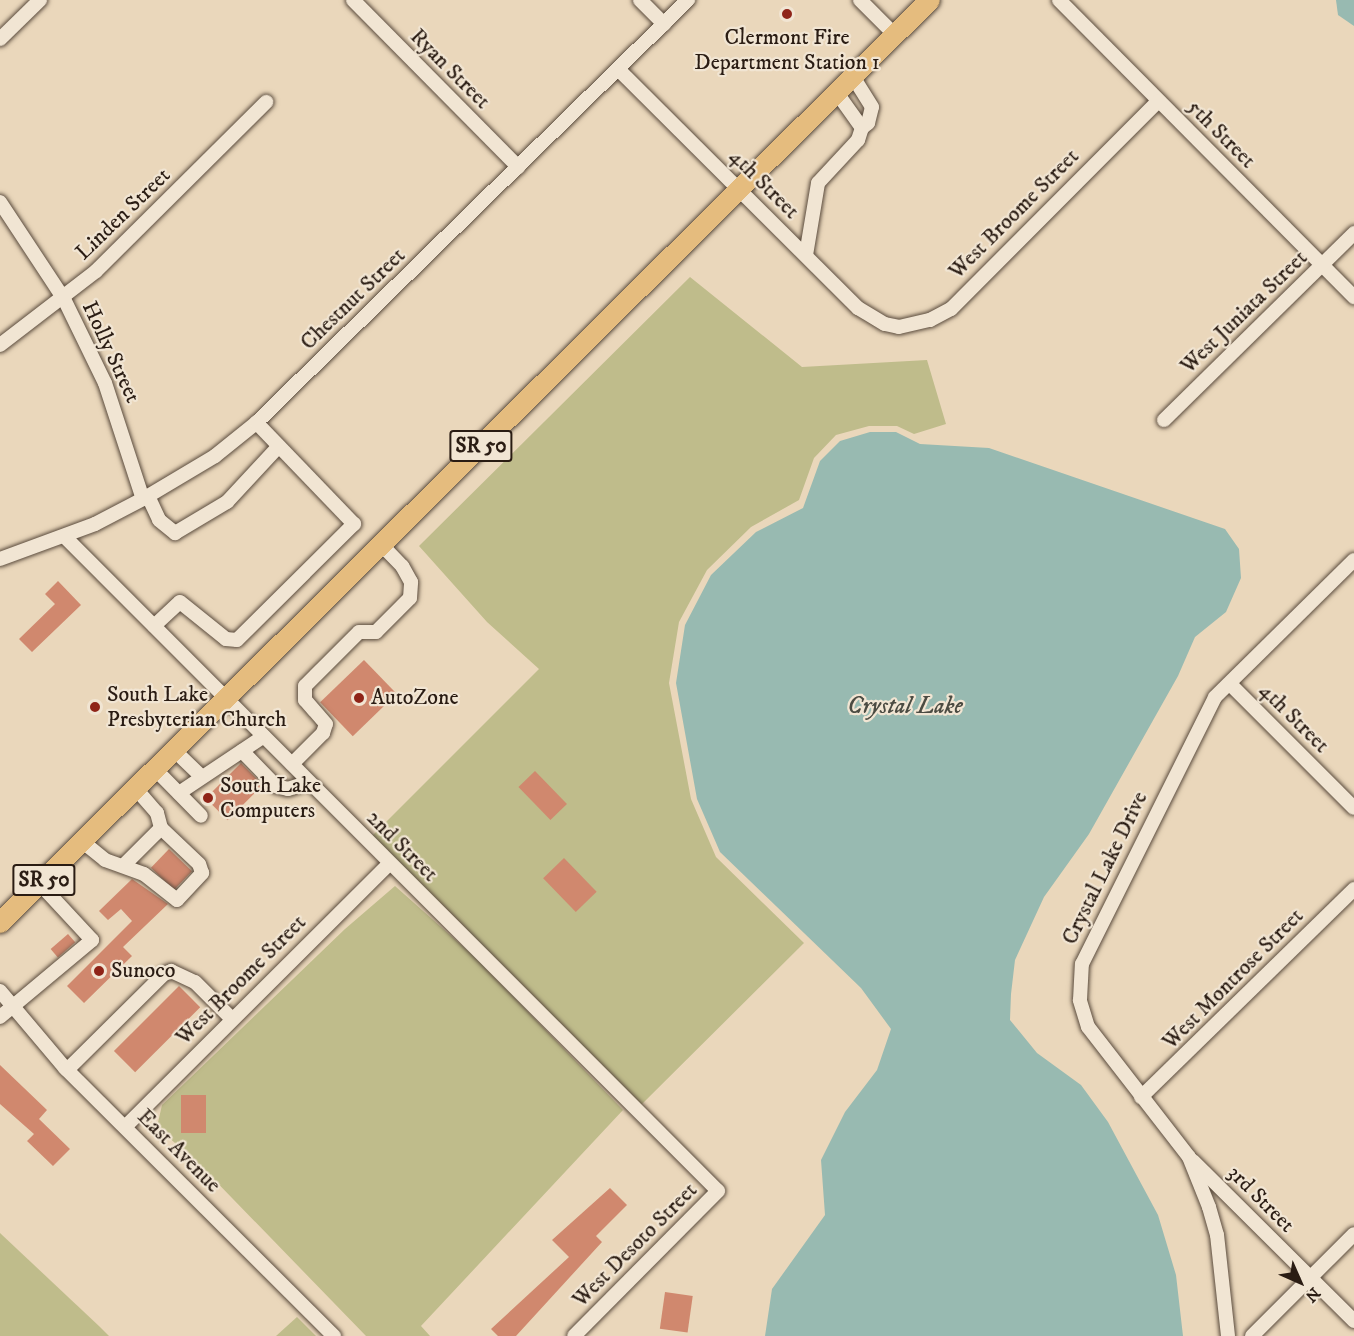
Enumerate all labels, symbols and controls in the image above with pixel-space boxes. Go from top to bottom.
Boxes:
marker: Clermont Fire Department Station 1 [780,7,794,21]
street label: Ryan Street [404,23,496,115]
place label: Clermont Fire Department Station 1 [694,24,880,76]
street label: 5th Street [1181,94,1261,174]
street label: West Broome Street [943,143,1085,285]
street label: 4th Street [724,144,804,224]
street label: Linden Street [70,162,176,266]
street label: Chestnut Street [295,242,411,356]
street label: West Juniata Street [1175,245,1313,379]
street label: Holly Street [76,297,146,407]
road number: SR 50 [448,428,514,464]
street label: 4th Street [1254,678,1334,758]
place label: South Lake Presbyterian Church [107,681,287,732]
place label: AutoZone [371,685,459,711]
marker: AutoZone [352,691,366,705]
water label: Crystal Lake [847,693,963,721]
marker: South Lake Presbyterian Church [88,700,102,714]
place label: South Lake Computers [220,772,321,824]
street label: Crystal Lake Drive [1057,787,1153,949]
marker: South Lake Computers [201,791,215,805]
street label: 2nd Street [361,805,443,887]
road number: SR 50 [11,862,77,898]
street label: West Montrose Street [1157,903,1309,1055]
street label: West Broome Street [170,909,312,1051]
place label: Sunoco [111,958,175,984]
marker: Sunoco [92,964,106,978]
street label: East Avenue [132,1104,226,1198]
street label: 3rd Street [1222,1160,1300,1238]
street label: West Desoto Street [567,1177,703,1313]
north arrow [1270,1252,1330,1312]
text: N [1301,1283,1324,1306]

